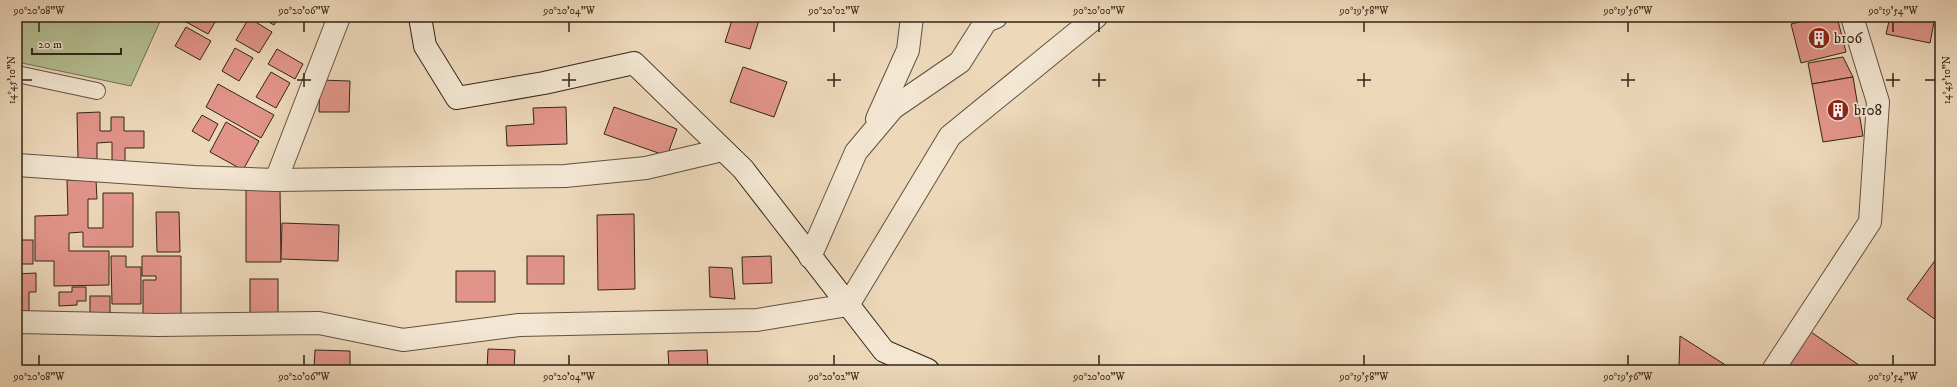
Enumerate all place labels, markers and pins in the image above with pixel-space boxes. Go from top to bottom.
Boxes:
building icon: b106 [1806,25,1832,51]
place label: b106 [1834,29,1864,48]
building icon: b108 [1825,97,1851,123]
place label: b108 [1854,101,1882,120]

